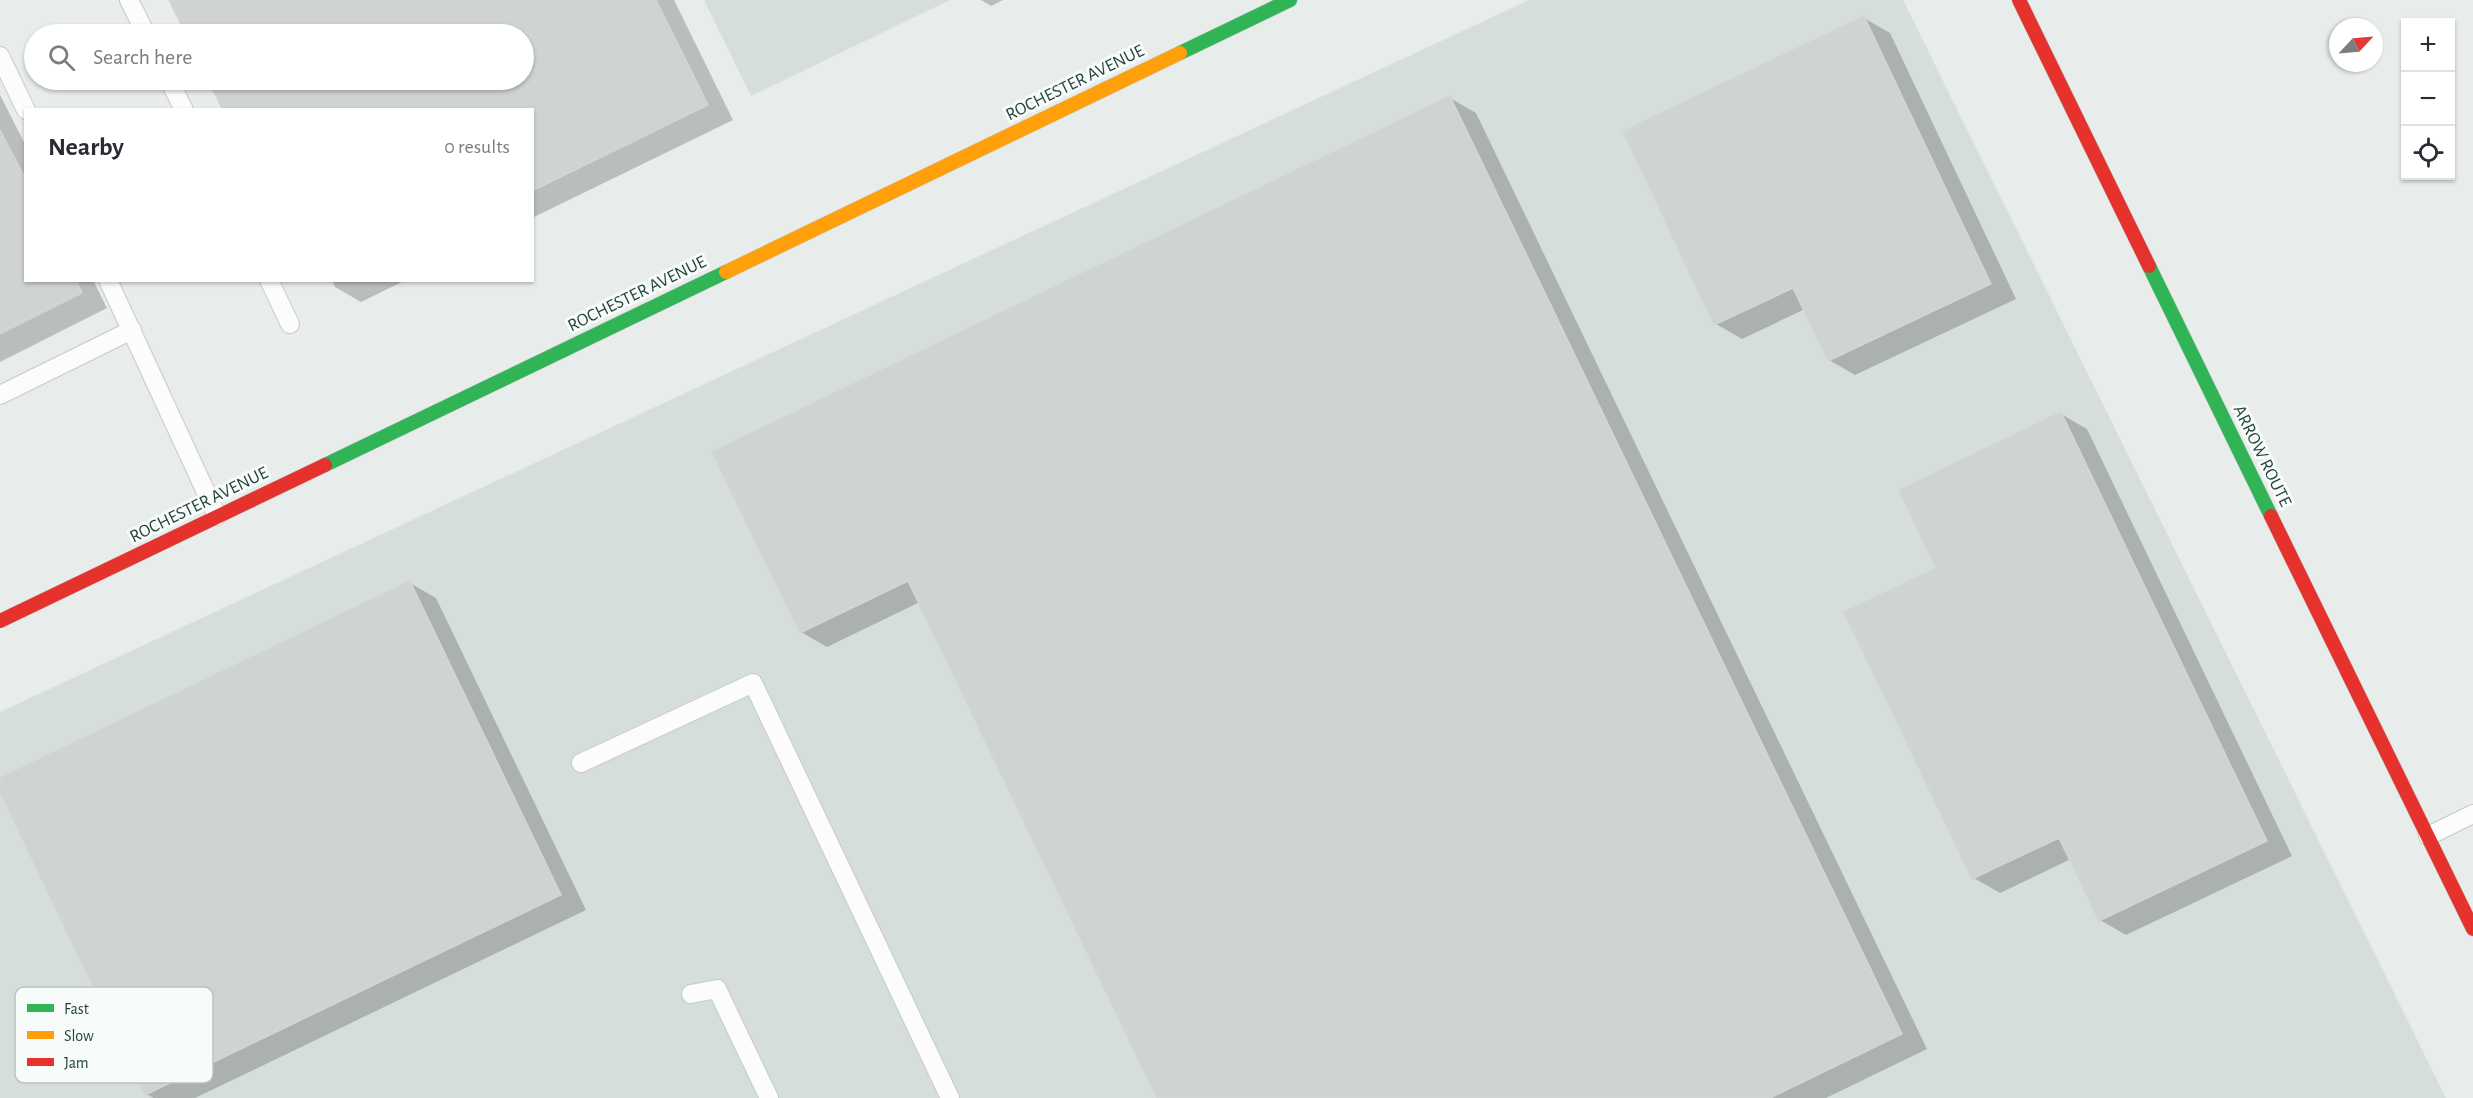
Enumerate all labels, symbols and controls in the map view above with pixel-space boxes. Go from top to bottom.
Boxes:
north arrow [2329,18,2383,72]
map controls [2401,18,2455,180]
button: + [2401,18,2455,72]
search box [24,24,534,90]
icon: search [45,41,78,74]
street label: ROCHESTER AVENUE [1003,42,1147,124]
text: Search here [93,46,192,68]
button: − [2401,72,2455,126]
button: locate [2401,126,2455,180]
text: Nearby [48,134,124,160]
text: 0 results [444,137,510,157]
street label: ROCHESTER AVENUE [565,253,709,335]
street label: ARROW ROUTE [2230,402,2294,510]
street label: ROCHESTER AVENUE [127,464,271,546]
legend [15,987,213,1083]
text: Fast [64,1001,89,1017]
text: Slow [64,1028,94,1044]
text: Jam [64,1055,89,1071]

